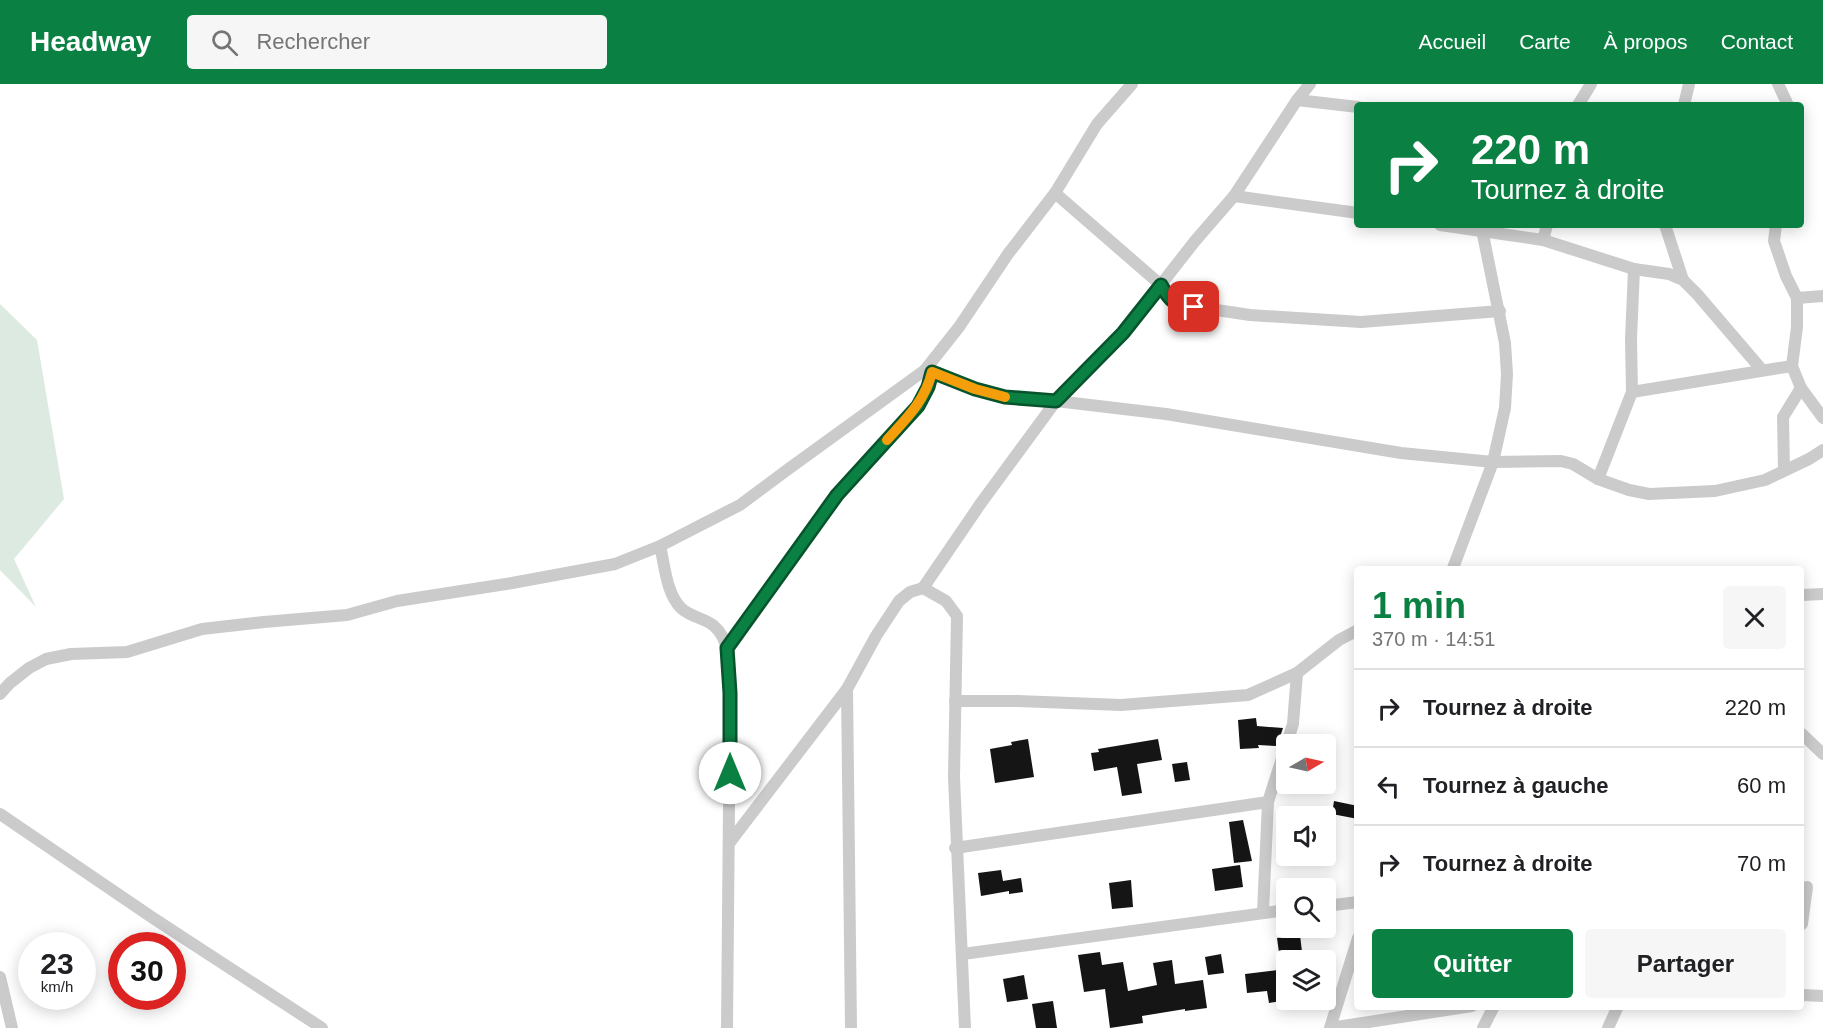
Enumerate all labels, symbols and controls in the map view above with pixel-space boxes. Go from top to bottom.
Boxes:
search box [187,15,607,69]
text: Headway [30,26,151,57]
icon: search [208,26,241,59]
text: Rechercher [256,29,370,54]
text: Accueil [1419,30,1486,53]
text: Carte [1519,30,1571,53]
text: À propos [1604,30,1688,53]
text: Contact [1721,30,1793,53]
icon: right [1372,126,1450,204]
text: 220 m [1471,126,1590,173]
text: Tournez à droite [1471,175,1665,205]
pin [1168,281,1219,332]
icon: arrive [1177,290,1210,323]
text: 1 min [1372,585,1466,626]
button: close [1723,586,1786,649]
text: 370 m · 14:51 [1372,628,1495,650]
icon: right [1372,692,1405,725]
text: Tournez à droite [1423,695,1593,720]
text: 220 m [1725,695,1786,720]
north arrow [1276,734,1336,794]
map controls [1276,734,1336,1010]
position arrow [698,741,762,805]
icon: left [1372,770,1405,803]
text: Tournez à gauche [1423,773,1608,798]
text: 60 m [1737,773,1786,798]
button: sound [1276,806,1336,866]
icon: right [1372,848,1405,881]
text: Tournez à droite [1423,851,1593,876]
text: 70 m [1737,851,1786,876]
button: search [1276,878,1336,938]
button: Quitter [1372,929,1573,998]
button: Partager [1585,929,1786,998]
speed limit sign: 30 [108,932,186,1010]
text: 23 [40,947,74,980]
button: layers [1276,950,1336,1010]
text: km/h [41,978,73,995]

